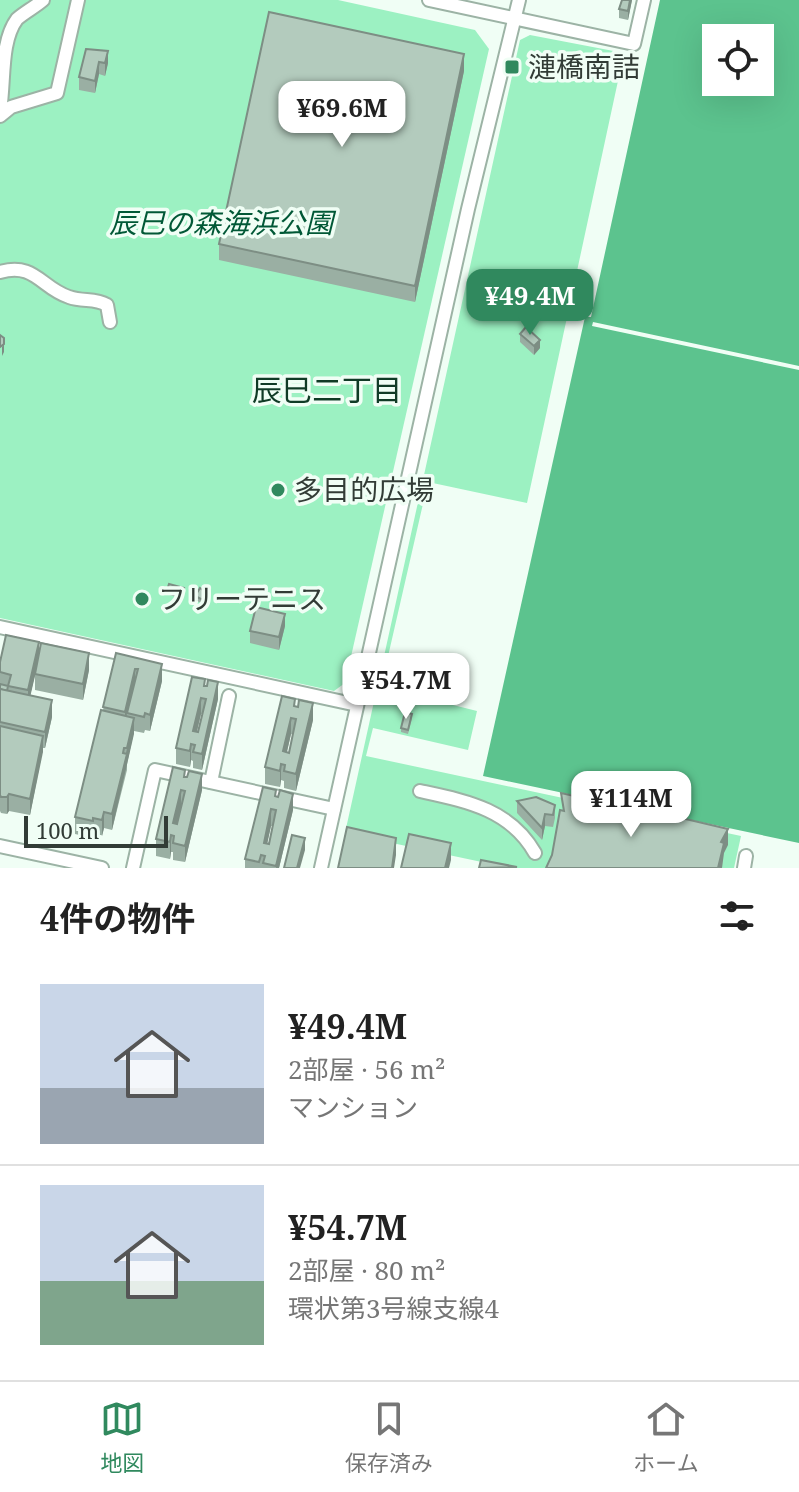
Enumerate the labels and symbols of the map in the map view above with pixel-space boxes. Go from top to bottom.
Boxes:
place label: 漣橋南詰 [528,47,640,85]
marker: 漣橋南詰 [503,58,521,76]
pin: ¥69.6M [277,81,407,149]
park label: 辰巳の森海浜公園 [109,203,337,241]
pin: ¥49.4M [465,269,595,337]
district label: 辰巳二丁目 [252,369,402,410]
place label: 多目的広場 [294,470,434,508]
marker: 多目的広場 [269,481,287,499]
place label: フリーテニス [158,579,326,617]
marker: フリーテニス [133,590,151,608]
pin: ¥54.7M [341,653,471,721]
pin: ¥114M [575,771,687,839]
scale bar [24,812,168,848]

